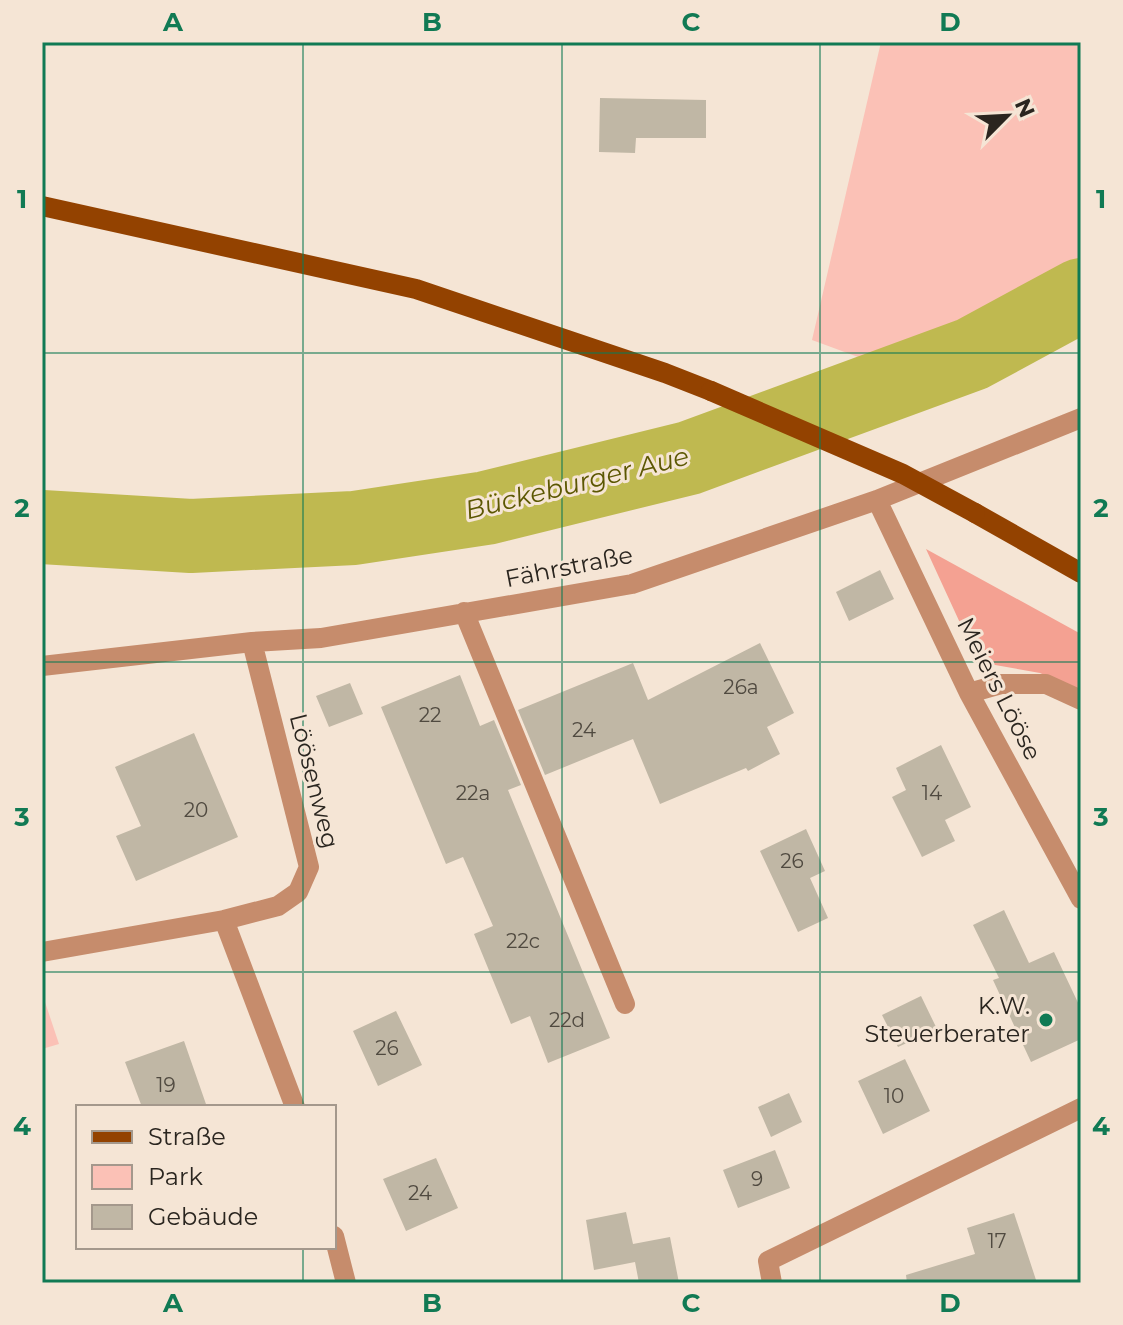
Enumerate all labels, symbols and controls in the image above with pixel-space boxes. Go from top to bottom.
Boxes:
text: A [162,6,184,38]
text: B [422,6,442,38]
text: C [682,6,701,38]
text: D [939,6,961,38]
north arrow [967,76,1047,156]
text: N [1009,94,1041,122]
text: 1 [17,183,27,215]
text: 1 [1096,183,1106,215]
water label: Bückeburger Aue [462,440,692,526]
text: 2 [14,492,30,524]
text: 2 [1093,492,1109,524]
street label: Fährstraße [503,540,635,593]
street label: Meiers Lööse [951,613,1048,765]
house number: 26a [723,675,759,699]
house number: 22 [419,703,441,727]
street label: Löösenweg [284,710,345,851]
house number: 24 [572,718,596,742]
house number: 22a [456,781,490,805]
house number: 14 [922,781,942,805]
house number: 20 [184,798,208,822]
text: 3 [13,801,30,833]
text: 3 [1092,801,1109,833]
house number: 26 [780,849,804,873]
house number: 22c [506,929,540,953]
place label: K.W. Steuerberater [864,991,1030,1048]
house number: 22d [549,1008,585,1032]
marker: K.W. Steuerberater [1037,1011,1055,1029]
house number: 26 [375,1036,399,1060]
house number: 19 [156,1073,176,1097]
house number: 10 [884,1084,904,1108]
legend [76,1105,336,1249]
text: 4 [13,1110,31,1142]
text: 4 [1092,1110,1110,1142]
text: Straße [148,1122,226,1151]
text: Park [148,1162,203,1191]
house number: 9 [751,1167,763,1191]
house number: 24 [408,1181,432,1205]
text: Gebäude [148,1202,258,1231]
house number: 17 [988,1229,1007,1253]
text: A [162,1287,184,1319]
text: B [422,1287,442,1319]
text: C [682,1287,701,1319]
text: D [939,1287,961,1319]

